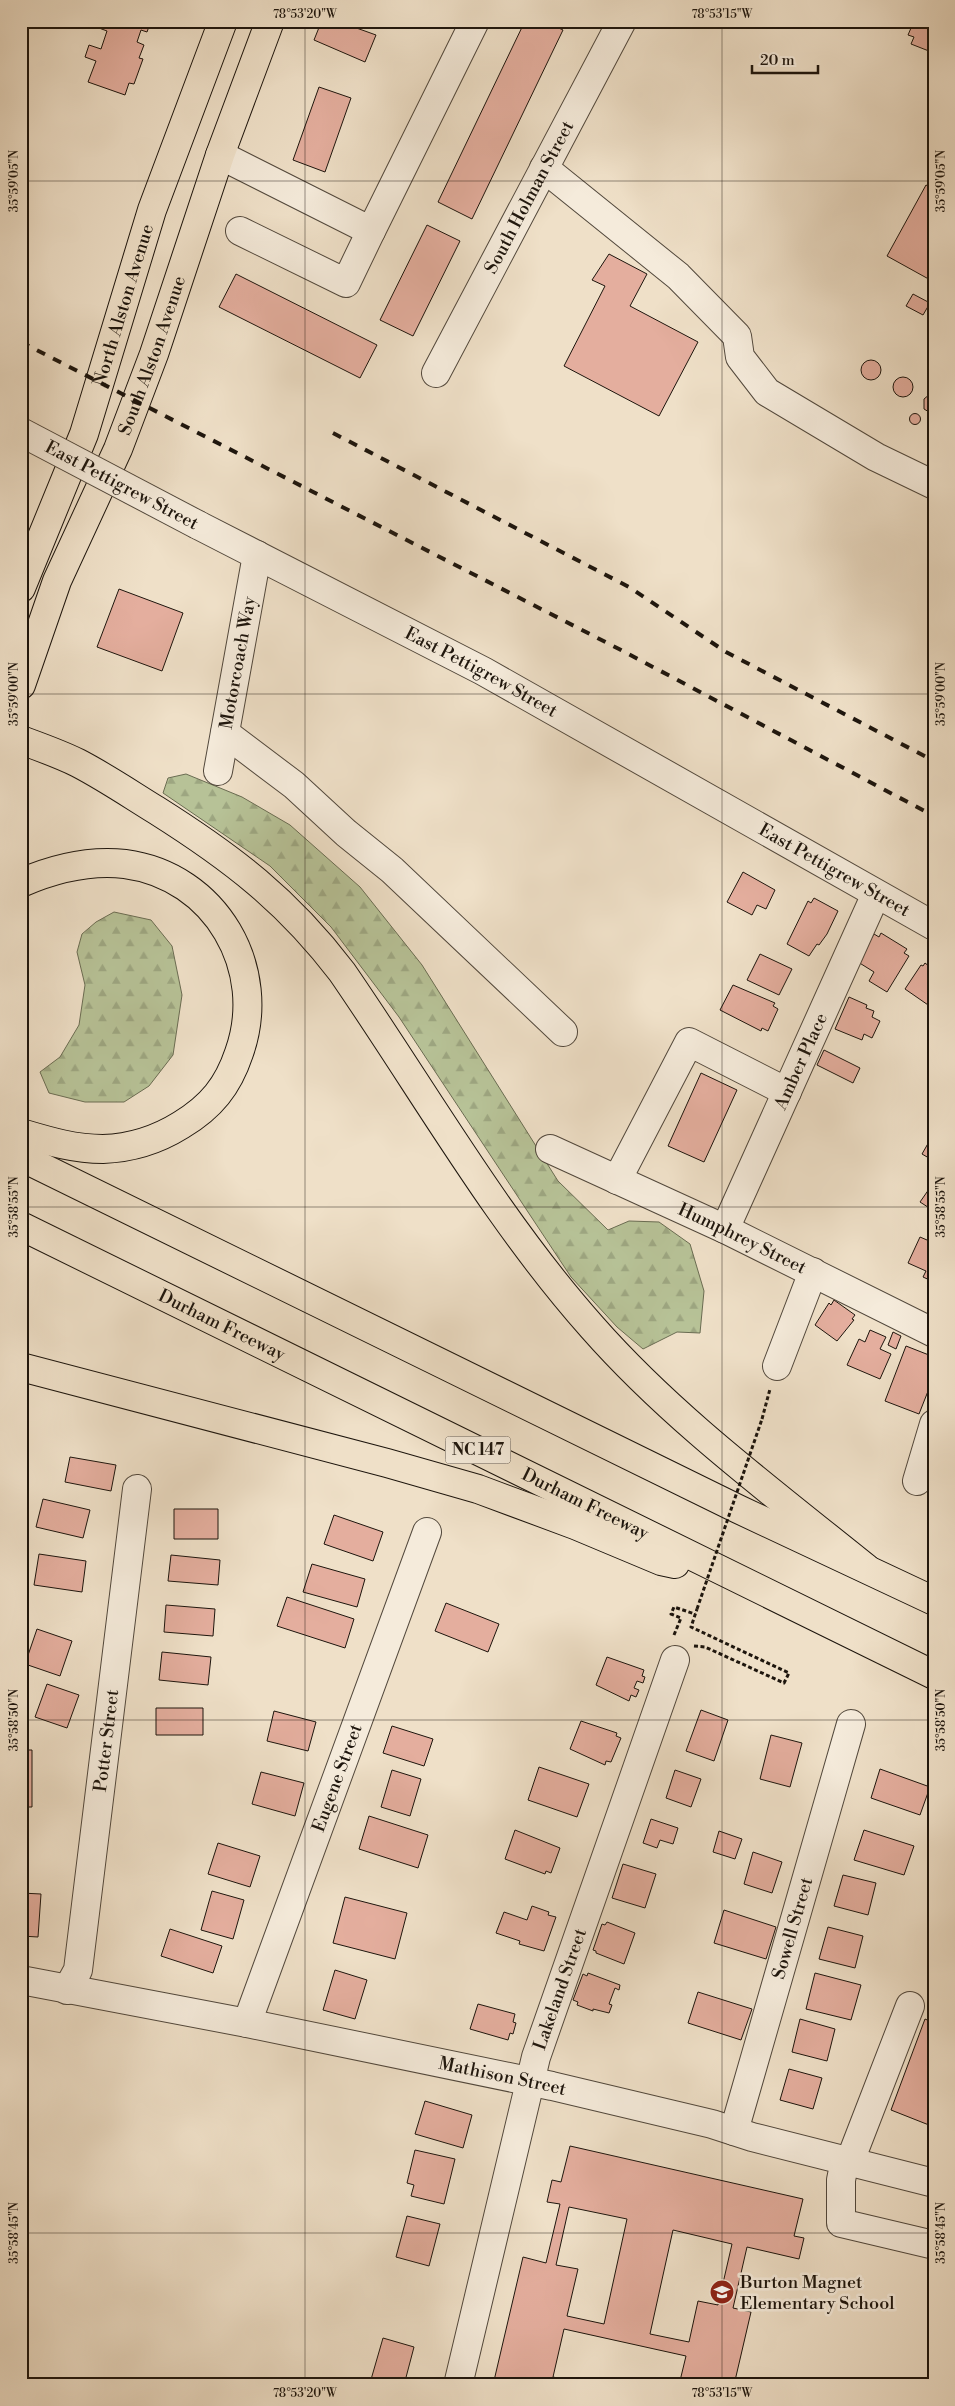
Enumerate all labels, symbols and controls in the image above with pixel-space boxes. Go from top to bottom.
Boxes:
text: 78°53'20"W [273,7,338,22]
text: 78°53'15"W [692,7,754,22]
scale bar [752,42,819,74]
text: 20 m [760,51,795,70]
street label: South Holman Street [479,116,579,278]
text: 35°59'05"N [7,150,22,212]
text: 35°59'05"N [934,150,949,212]
street label: North Alston Avenue [88,221,159,389]
street label: South Alston Avenue [113,273,191,438]
street label: East Pettigrew Street [41,435,203,535]
street label: Motorcoach Way [214,594,261,731]
street label: East Pettigrew Street [401,621,562,723]
text: 35°59'00"N [7,662,22,726]
text: 35°59'00"N [934,662,949,726]
street label: East Pettigrew Street [755,818,915,922]
street label: Amber Place [768,1009,832,1114]
text: 35°58'55"N [7,1176,22,1238]
text: 35°58'55"N [934,1176,949,1238]
street label: Humphrey Street [675,1198,811,1279]
street label: Durham Freeway [155,1284,290,1366]
road number: NC 147 [446,1436,510,1464]
street label: Durham Freeway [518,1463,653,1545]
street label: Potter Street [88,1687,124,1793]
text: 35°58'50"N [7,1689,22,1751]
text: 35°58'50"N [934,1689,949,1751]
street label: Eugene Street [307,1720,367,1835]
street label: Sowell Street [767,1874,818,1982]
street label: Lakeland Street [528,1925,592,2053]
street label: Mathison Street [437,2051,569,2101]
text: 35°58'45"N [7,2202,22,2264]
text: 35°58'45"N [934,2202,949,2264]
place label: Burton Magnet Elementary School [739,2271,895,2315]
school or university icon: Burton Magnet Elementary School [709,2279,735,2305]
text: 78°53'20"W [273,2386,338,2401]
text: 78°53'15"W [692,2386,754,2401]

